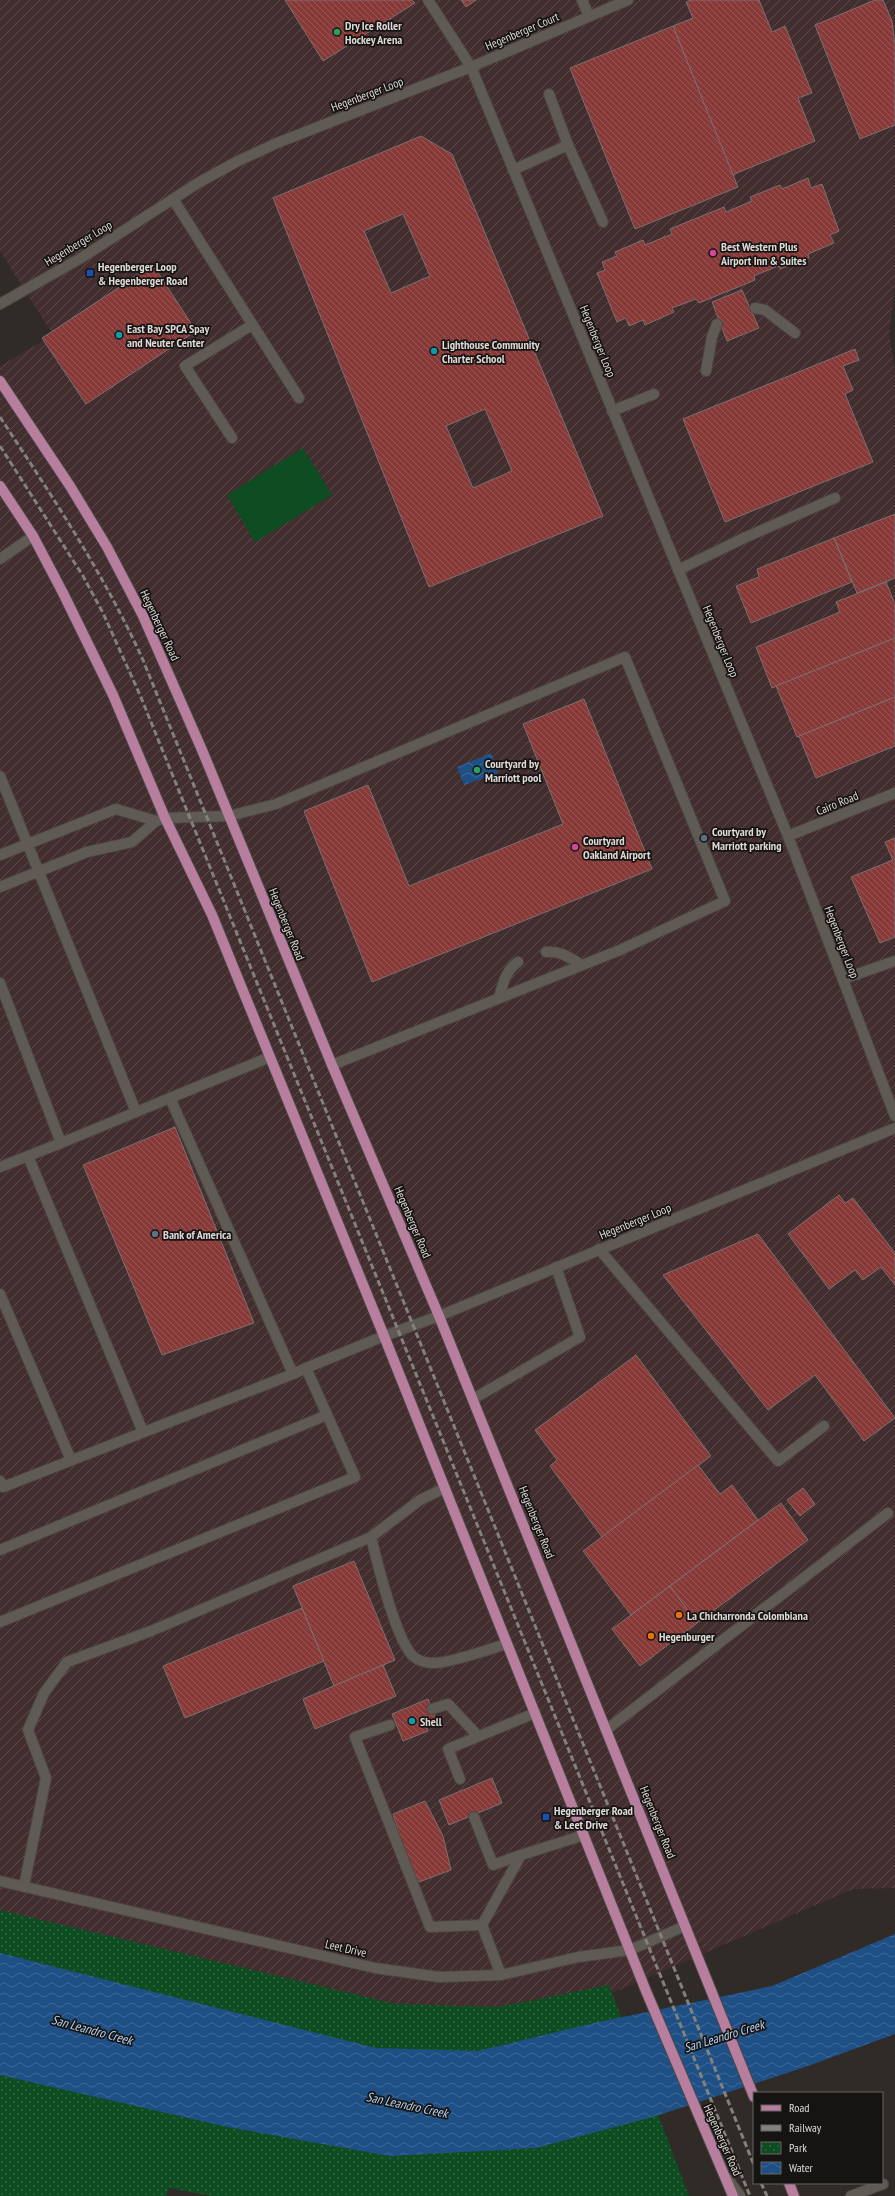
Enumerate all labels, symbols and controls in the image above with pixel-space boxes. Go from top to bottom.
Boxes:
street label: Hegenberger Court [483,8,562,53]
place label: Dry Ice Roller Hockey Arena [345,18,402,47]
marker: Dry Ice Roller Hockey Arena [332,27,342,37]
street label: Hegenberger Loop [329,73,405,115]
street label: Hegenberger Loop [41,217,115,269]
place label: Best Western Plus Airport Inn & Suites [720,239,806,268]
marker: Best Western Plus Airport Inn & Suites [708,248,718,258]
place label: Hegenberger Loop & Hegenberger Road [98,259,187,288]
marker: Hegenberger Loop & Hegenberger Road [85,268,95,278]
street label: Hegenberger Loop [577,303,619,379]
place label: East Bay SPCA Spay and Neuter Center [127,321,210,350]
marker: East Bay SPCA Spay and Neuter Center [114,330,124,340]
place label: Lighthouse Community Charter School [442,337,540,366]
marker: Lighthouse Community Charter School [429,346,439,356]
street label: Hegenberger Road [137,587,183,663]
street label: Hegenberger Loop [700,603,742,679]
place label: Courtyard by Marriott pool [485,756,541,785]
marker: Courtyard by Marriott pool [472,765,482,775]
street label: Cairo Road [814,788,860,818]
place label: Courtyard by Marriott parking [712,824,782,853]
place label: Courtyard Oakland Airport [583,833,651,862]
marker: Courtyard by Marriott parking [699,833,709,843]
marker: Courtyard Oakland Airport [570,842,580,852]
street label: Hegenberger Road [266,886,308,962]
street label: Hegenberger Loop [821,904,863,980]
street label: Hegenberger Road [391,1184,435,1260]
street label: Hegenberger Loop [597,1200,673,1242]
place label: Bank of America [163,1227,231,1242]
marker: Bank of America [150,1229,160,1239]
street label: Hegenberger Road [516,1484,558,1560]
place label: La Chicharronda Colombiana [687,1608,808,1623]
marker: La Chicharronda Colombiana [674,1610,684,1620]
place label: Hegenburger [659,1629,715,1644]
marker: Hegenburger [646,1631,656,1641]
place label: Shell [420,1714,442,1729]
marker: Shell [407,1716,417,1726]
street label: Hegenberger Road [637,1784,679,1860]
place label: Hegenberger Road & Leet Drive [554,1803,633,1832]
marker: Hegenberger Road & Leet Drive [541,1812,551,1822]
street label: Leet Drive [324,1936,368,1960]
water label: San Leandro Creek [50,2011,136,2049]
water label: San Leandro Creek [682,2015,768,2056]
water label: San Leandro Creek [365,2088,451,2122]
legend [753,2092,883,2184]
text: Road [789,2100,809,2115]
street label: Hegenberger Road [701,2102,745,2178]
text: Railway [789,2120,822,2135]
text: Park [789,2140,807,2155]
text: Water [789,2160,814,2175]

